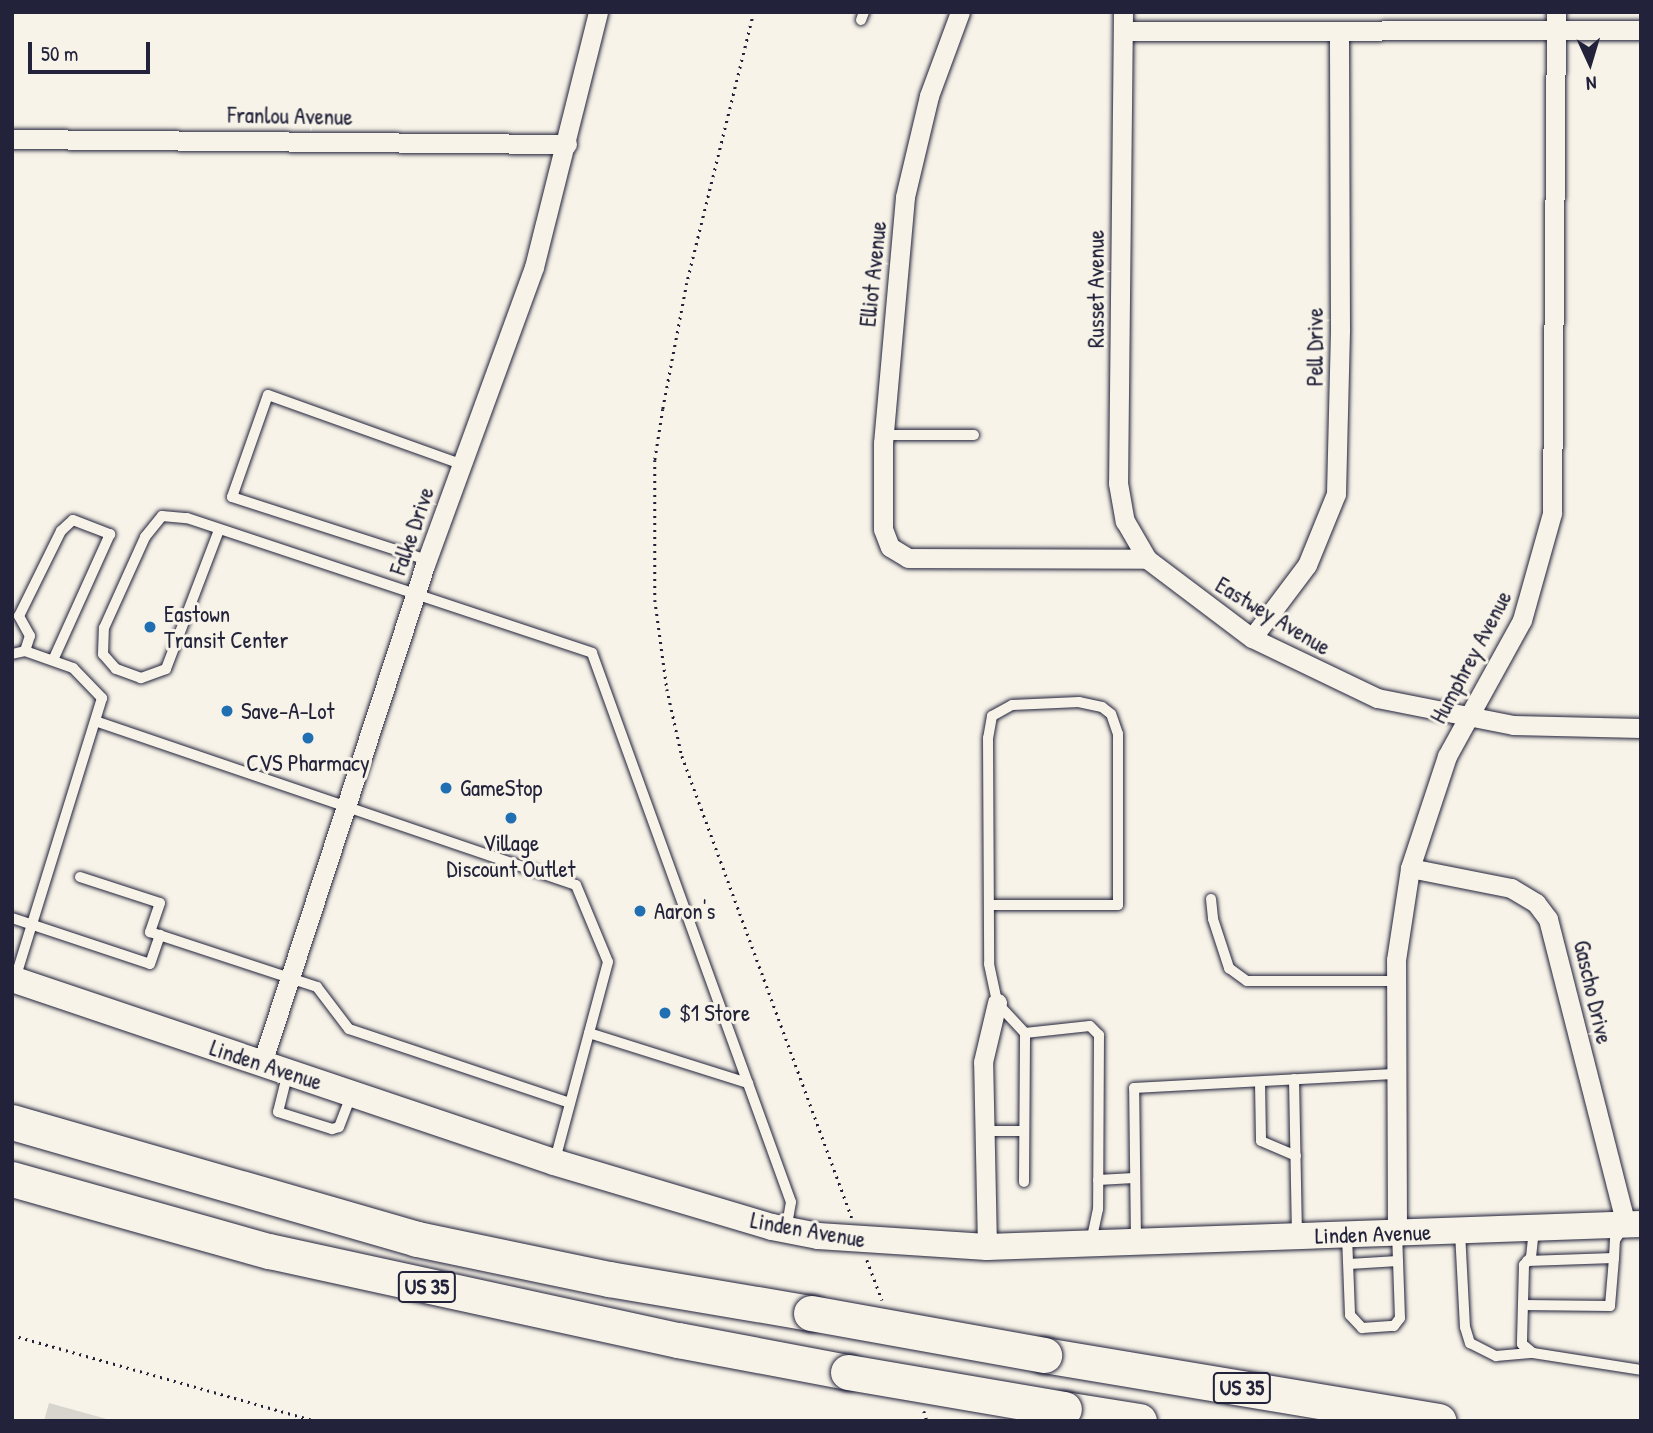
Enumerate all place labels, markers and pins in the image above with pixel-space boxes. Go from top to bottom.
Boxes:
place label: Eastown Transit Center [164,600,288,654]
marker: Eastown Transit Center [142,619,158,635]
place label: Save-A-Lot [241,697,334,725]
marker: Save-A-Lot [219,703,235,719]
marker: CVS Pharmacy [300,730,316,746]
place label: CVS Pharmacy [246,749,370,777]
place label: GameStop [460,774,542,802]
marker: GameStop [438,780,454,796]
marker: Village Discount Outlet [503,810,519,826]
place label: Village Discount Outlet [446,829,576,883]
place label: Aaron's [654,897,715,925]
marker: Aaron's [632,903,648,919]
place label: $1 Store [679,999,750,1027]
marker: $1 Store [657,1005,673,1021]

